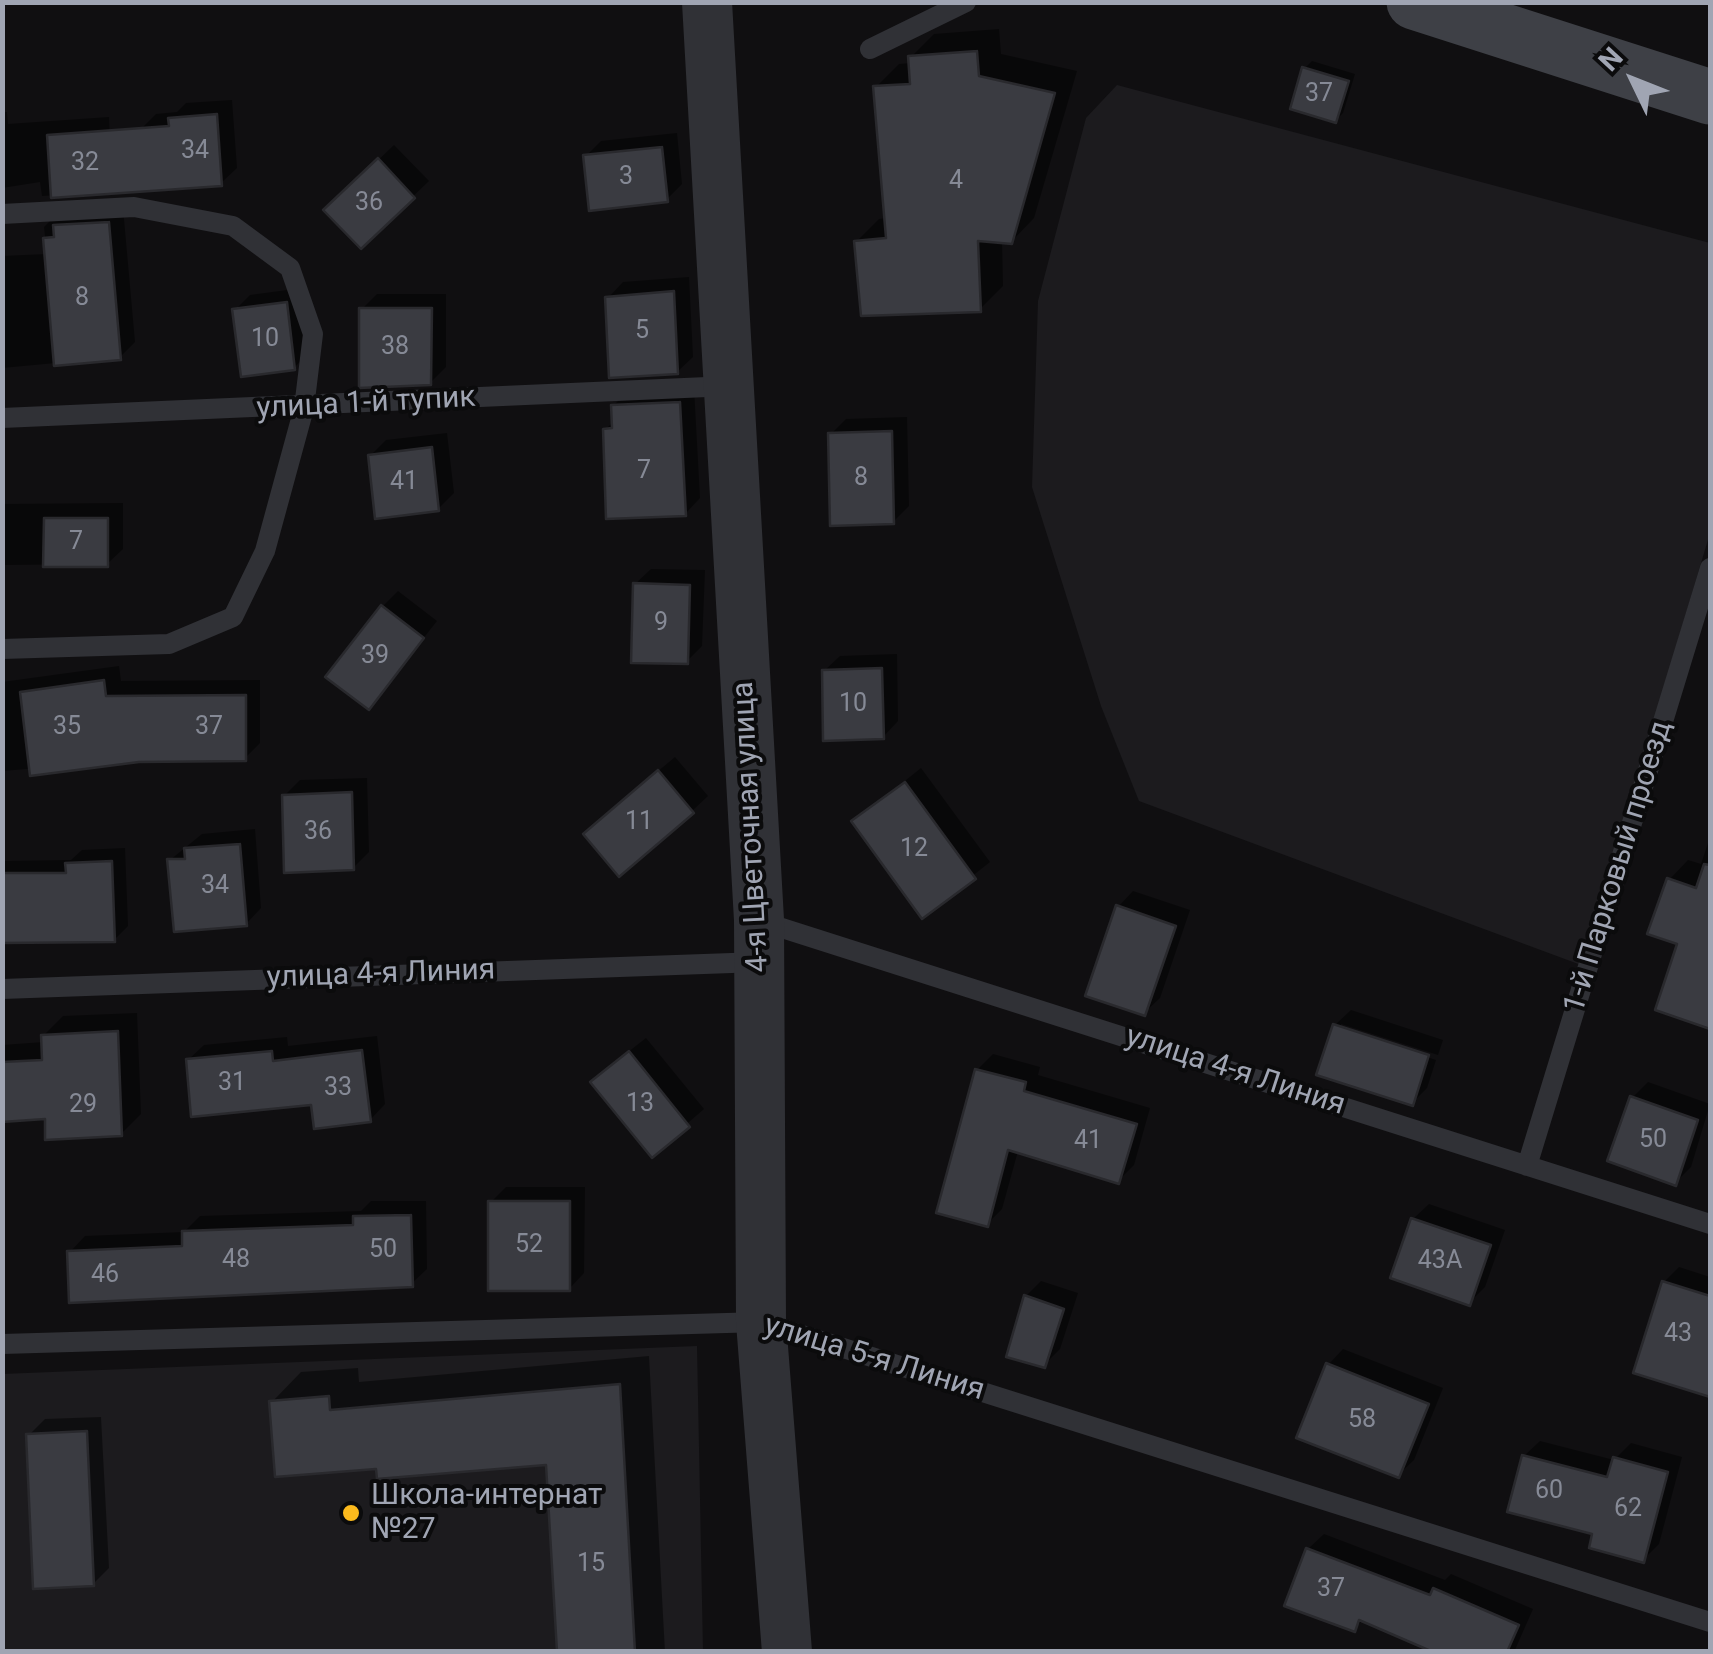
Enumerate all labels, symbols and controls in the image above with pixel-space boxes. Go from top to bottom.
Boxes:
north arrow [1583,30,1683,130]
text: N [1592,41,1629,78]
house number: 37 [1305,80,1333,110]
house number: 34 [181,137,209,167]
house number: 32 [71,149,99,179]
house number: 3 [619,163,633,193]
house number: 4 [949,167,963,197]
house number: 36 [355,189,383,219]
house number: 8 [75,284,89,314]
house number: 5 [635,317,649,347]
house number: 10 [251,325,279,355]
house number: 38 [381,333,409,363]
street label: улица 1-й тупик [256,380,476,428]
house number: 7 [637,457,651,487]
house number: 8 [854,464,868,494]
house number: 41 [390,468,418,498]
house number: 7 [69,528,83,558]
house number: 9 [654,609,668,639]
house number: 39 [361,642,389,672]
street label: 4-я Цветочная улица [726,681,778,973]
house number: 10 [839,690,867,720]
house number: 35 [53,713,81,743]
house number: 37 [195,713,223,743]
street label: 1-й Парковый проезд [1557,717,1681,1017]
house number: 11 [625,808,653,838]
house number: 36 [304,818,332,848]
house number: 12 [900,835,928,865]
house number: 34 [201,872,229,902]
street label: улица 4-я Линия [266,953,496,997]
street label: улица 4-я Линия [1121,1020,1349,1124]
house number: 31 [218,1069,246,1099]
house number: 33 [324,1074,352,1104]
house number: 13 [626,1090,654,1120]
house number: 29 [69,1091,97,1121]
house number: 50 [1639,1126,1667,1156]
house number: 41 [1074,1127,1102,1157]
house number: 52 [515,1231,543,1261]
house number: 50 [369,1236,397,1266]
house number: 48 [222,1246,250,1276]
house number: 43А [1418,1247,1462,1277]
house number: 46 [91,1261,119,1291]
street label: улица 5-я Линия [759,1308,989,1410]
house number: 43 [1664,1320,1692,1350]
house number: 58 [1348,1406,1376,1436]
house number: 60 [1535,1477,1563,1507]
place label: Школа-интернат №27 [371,1478,602,1548]
house number: 62 [1614,1495,1642,1525]
marker: Школа-интернат №27 [340,1502,362,1524]
house number: 15 [577,1550,605,1580]
house number: 37 [1317,1575,1345,1605]

